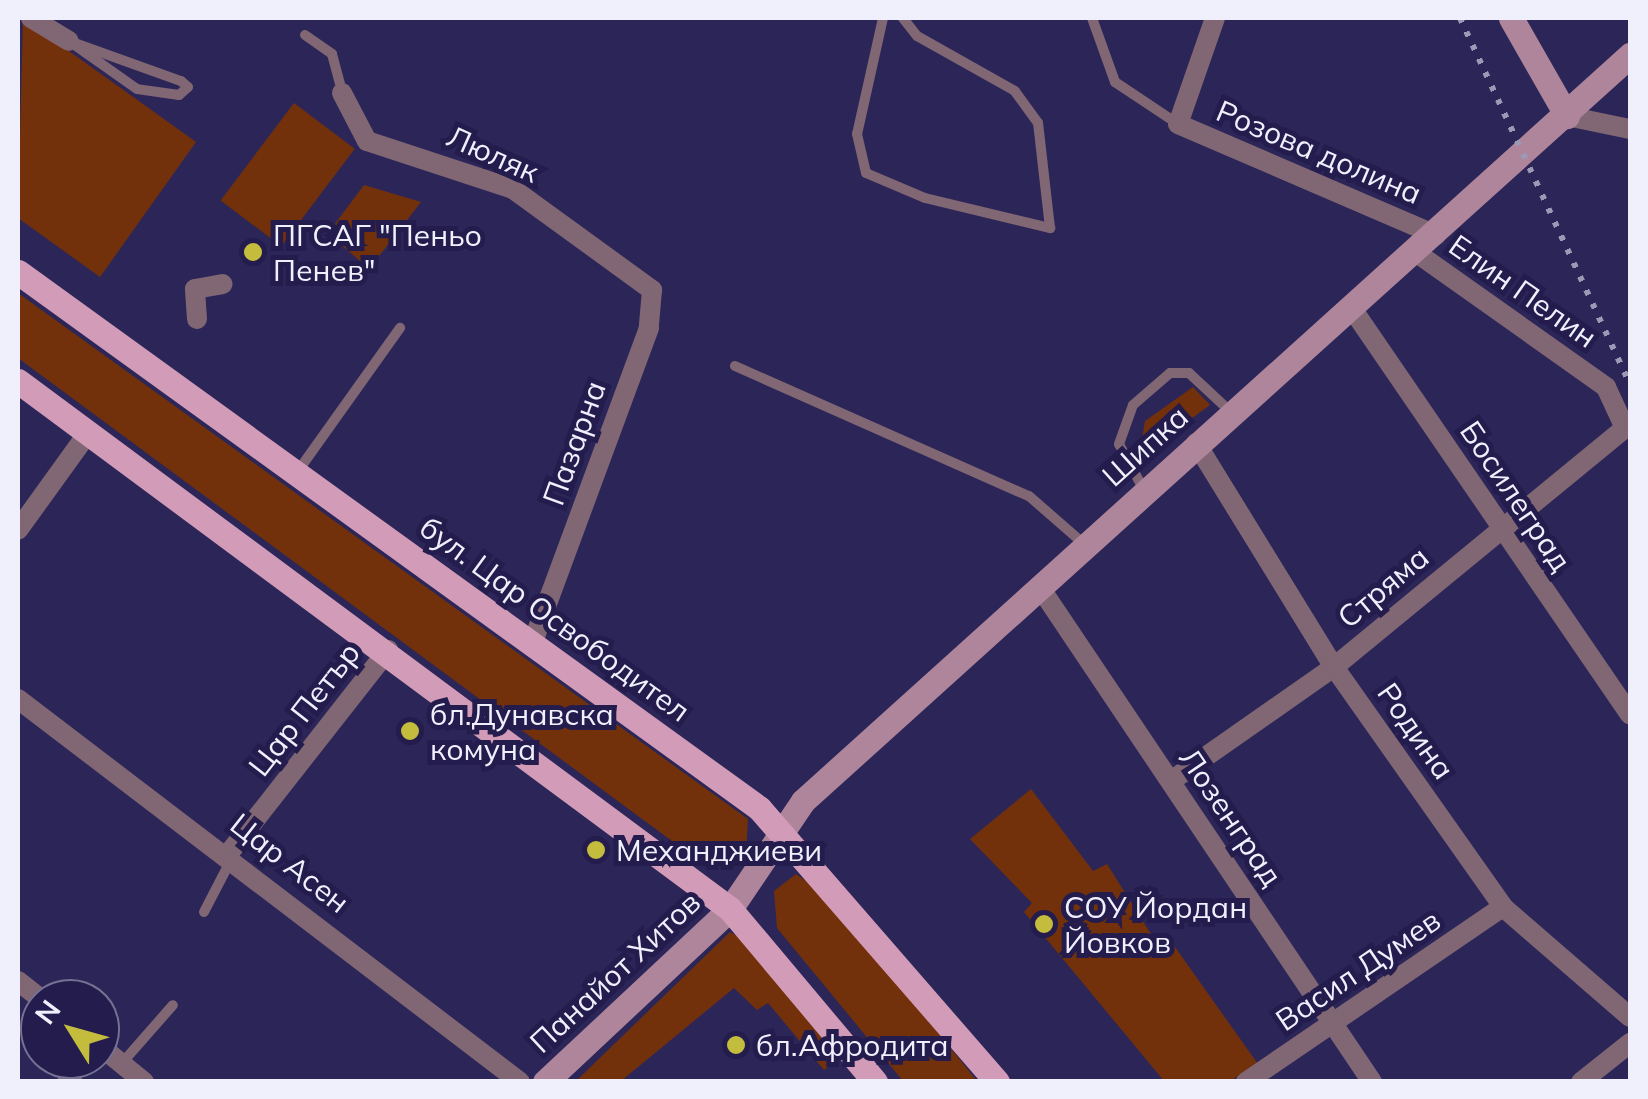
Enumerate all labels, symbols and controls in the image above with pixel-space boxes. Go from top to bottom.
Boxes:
street label: Розова долина [1211,93,1427,211]
street label: Люляк [442,118,544,190]
place label: ПГСАГ "Пеньо Пенев" [273,217,482,288]
street label: Елин Пелин [1442,227,1604,355]
marker: ПГСАГ "Пеньо Пенев" [242,241,264,263]
street label: Пазарна [535,376,613,510]
street label: Шипка [1095,398,1195,494]
street label: Босилеград [1453,414,1579,578]
street label: бул. Цар Освободител [413,509,697,729]
street label: Стряма [1330,539,1436,635]
street label: Цар Петър [241,635,367,783]
street label: Родина [1370,676,1462,786]
place label: бл.Дунавска комуна [430,696,614,766]
marker: бл.Дунавска комуна [399,720,421,742]
street label: Лозенград [1172,741,1290,893]
street label: Цар Асен [224,806,356,920]
place label: Механджиеви [616,832,822,868]
marker: Механджиеви [585,839,607,861]
street label: Панайот Хитов [522,884,708,1060]
place label: СОУ Йордан Йовков [1064,889,1247,960]
street label: Васил Думев [1269,902,1447,1038]
marker: СОУ Йордан Йовков [1033,913,1055,935]
north arrow [20,979,120,1079]
text: N [27,993,68,1031]
place label: бл.Афродита [756,1027,949,1063]
marker: бл.Афродита [725,1034,747,1056]

